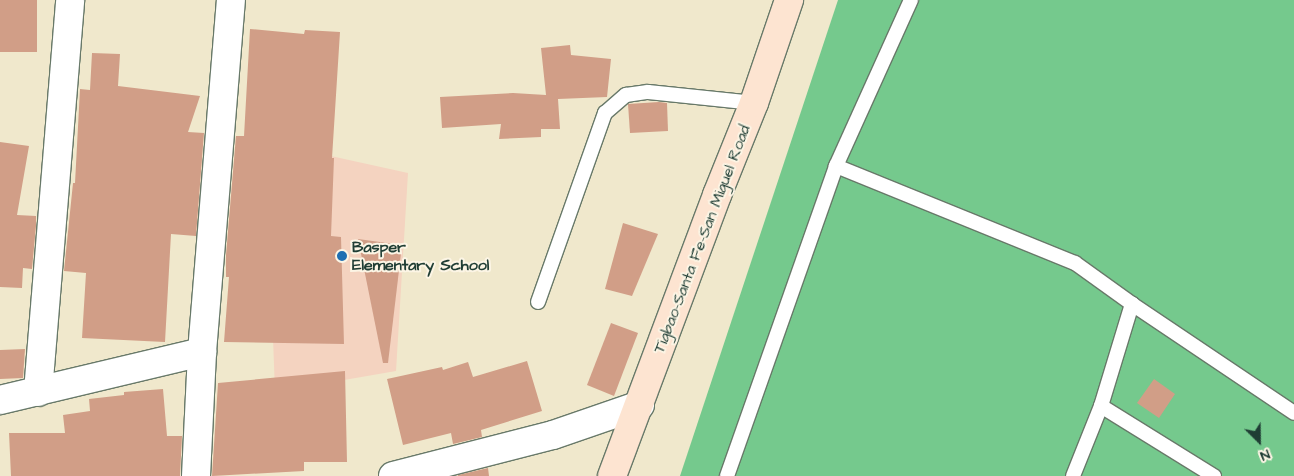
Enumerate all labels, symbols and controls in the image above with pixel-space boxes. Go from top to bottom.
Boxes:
street label: Tigbao-Santa Fe-San Miguel Road [649,122,755,356]
place label: Basper Elementary School [352,237,489,275]
marker: Basper Elementary School [336,250,348,262]
north arrow [1234,416,1284,466]
text: N [1257,444,1273,466]

